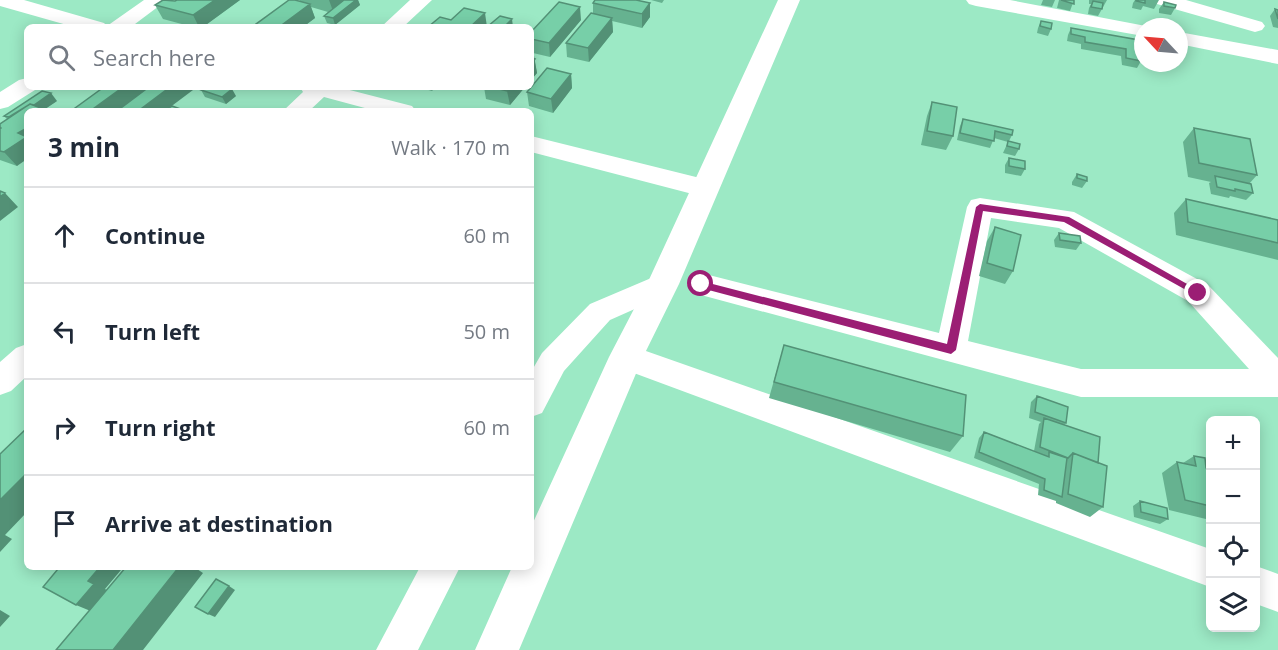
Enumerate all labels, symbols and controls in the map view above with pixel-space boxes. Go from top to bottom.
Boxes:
north arrow [1134,18,1188,72]
search box [24,24,534,90]
icon: search [45,41,78,74]
text: Search here [93,42,216,72]
text: 3 min [48,129,120,165]
text: Walk · 170 m [391,134,510,161]
icon: ahead [48,219,81,252]
text: Continue [105,220,205,250]
text: 60 m [463,222,510,249]
route start [687,270,713,296]
route end [1184,279,1210,305]
icon: left [48,315,81,348]
text: Turn left [105,316,200,346]
text: 50 m [463,318,510,345]
icon: right [48,411,81,444]
text: Turn right [105,412,216,442]
text: 60 m [463,414,510,441]
map controls [1206,416,1260,632]
button: + [1206,416,1260,470]
button: − [1206,470,1260,524]
icon: arrive [48,507,81,540]
text: Arrive at destination [105,508,333,538]
button: locate [1206,524,1260,578]
button: layers [1206,578,1260,632]

